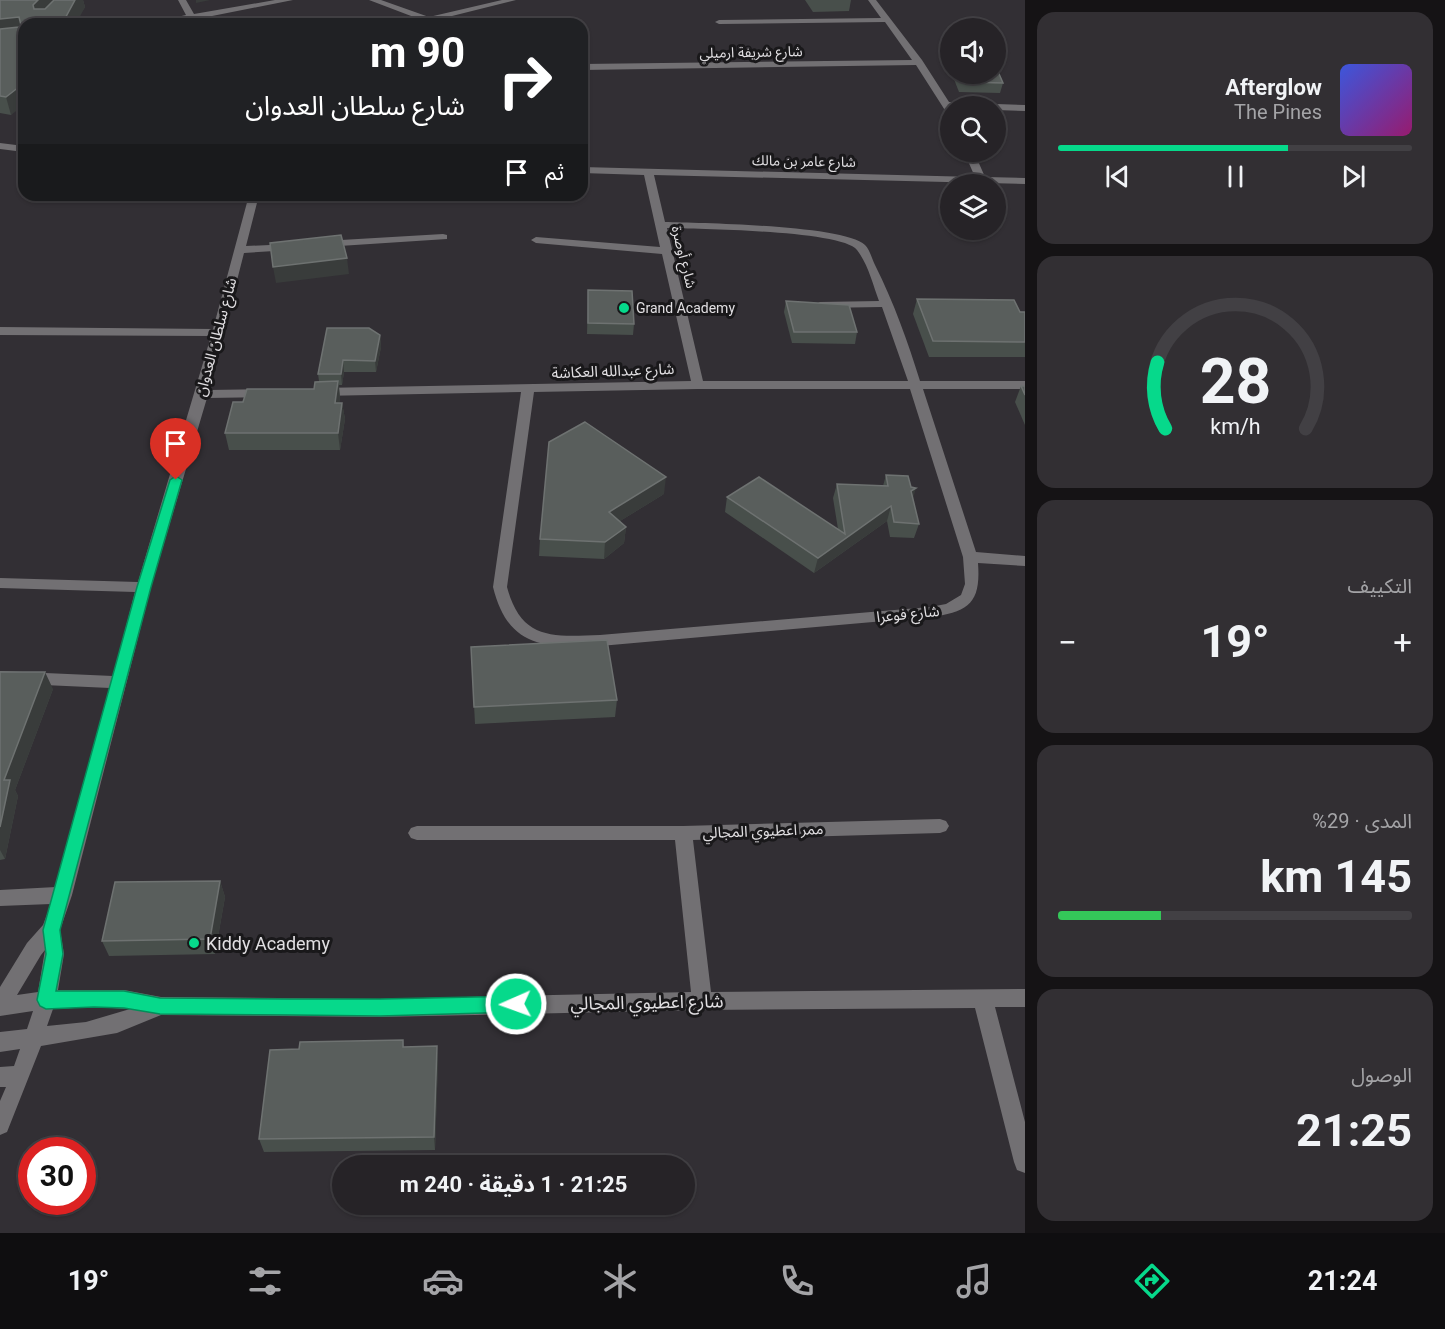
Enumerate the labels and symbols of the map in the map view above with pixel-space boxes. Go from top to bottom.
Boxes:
street label: شارع شريفة ارميلي [699,43,803,64]
street label: شارع عامر بن مالك [752,152,856,173]
street label: شارع أوصرة [666,224,700,291]
street label: شارع سلطان العدوان [192,275,243,399]
place label: Grand Academy [636,300,735,316]
marker: Grand Academy [617,301,631,315]
street label: شارع عبدالله العكاشة [551,360,675,385]
pin [150,418,201,480]
street label: شارع فوعرا [876,602,941,629]
street label: ممر اعطيوي المجالي [702,820,824,845]
place label: Kiddy Academy [206,933,330,954]
marker: Kiddy Academy [187,936,201,950]
position arrow [484,972,548,1036]
street label: شارع اعطيوي المجالي [570,990,724,1018]
speed limit sign: 30 [18,1137,96,1215]

